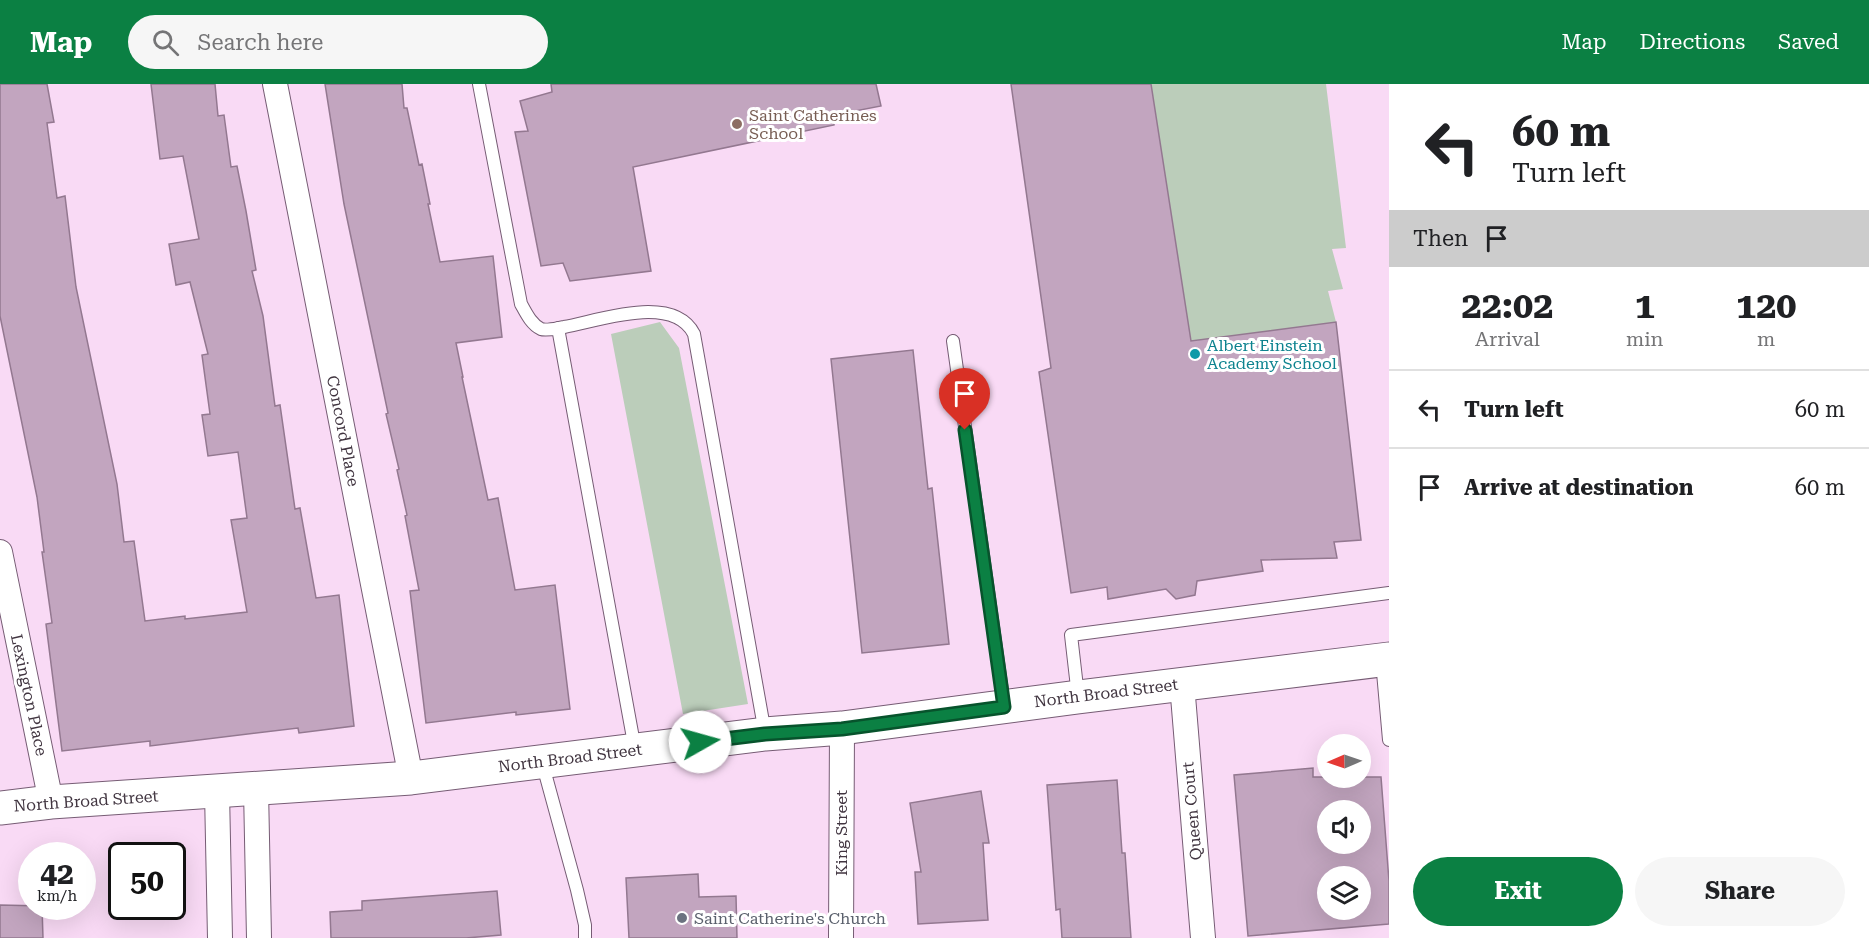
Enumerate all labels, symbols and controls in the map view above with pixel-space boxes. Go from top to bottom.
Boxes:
search box [128,15,548,69]
text: Map [30,26,92,59]
icon: search [149,26,182,59]
text: Search here [197,30,323,55]
text: Map [1562,30,1606,54]
text: Directions [1639,30,1745,54]
text: Saved [1778,30,1839,54]
place label: Saint Catherines School [749,106,877,143]
text: 60 m [1512,107,1610,156]
icon: left [1413,108,1491,186]
marker: Saint Catherines School [730,117,744,131]
text: Turn left [1512,157,1626,189]
icon: arrive [1480,222,1513,255]
text: Then [1413,226,1468,251]
text: 22:02 [1462,285,1553,327]
text: 1 [1635,285,1655,327]
text: 120 [1736,285,1796,327]
text: Arrival [1475,327,1540,351]
text: min [1626,327,1663,351]
text: m [1757,327,1775,351]
place label: Albert Einstein Academy School [1207,336,1337,373]
marker: Albert Einstein Academy School [1188,347,1202,361]
pin [939,368,990,430]
street label: Concord Place [323,374,363,488]
icon: arrive [948,377,981,410]
icon: left [1413,393,1446,426]
text: Turn left [1464,397,1564,422]
text: 60 m [1795,397,1845,422]
icon: arrive [1413,471,1446,504]
text: Arrive at destination [1464,475,1693,500]
text: 60 m [1795,475,1845,500]
street label: Lexington Place [7,632,51,758]
street label: North Broad Street [1033,675,1179,711]
position arrow [668,710,732,774]
north arrow [1317,734,1371,788]
map controls [1317,734,1371,920]
street label: North Broad Street [497,740,643,776]
street label: Queen Court [1178,761,1206,861]
street label: North Broad Street [13,786,159,816]
street label: King Street [832,790,851,876]
button: sound [1317,800,1371,854]
speed limit sign: 50 [108,842,186,920]
text: 42 [40,856,74,891]
button: Exit [1413,857,1623,926]
button: Share [1635,857,1845,926]
button: layers [1317,866,1371,920]
text: km/h [37,887,77,905]
place label: Saint Catherine's Church [694,909,886,928]
marker: Saint Catherine's Church [675,911,689,925]

